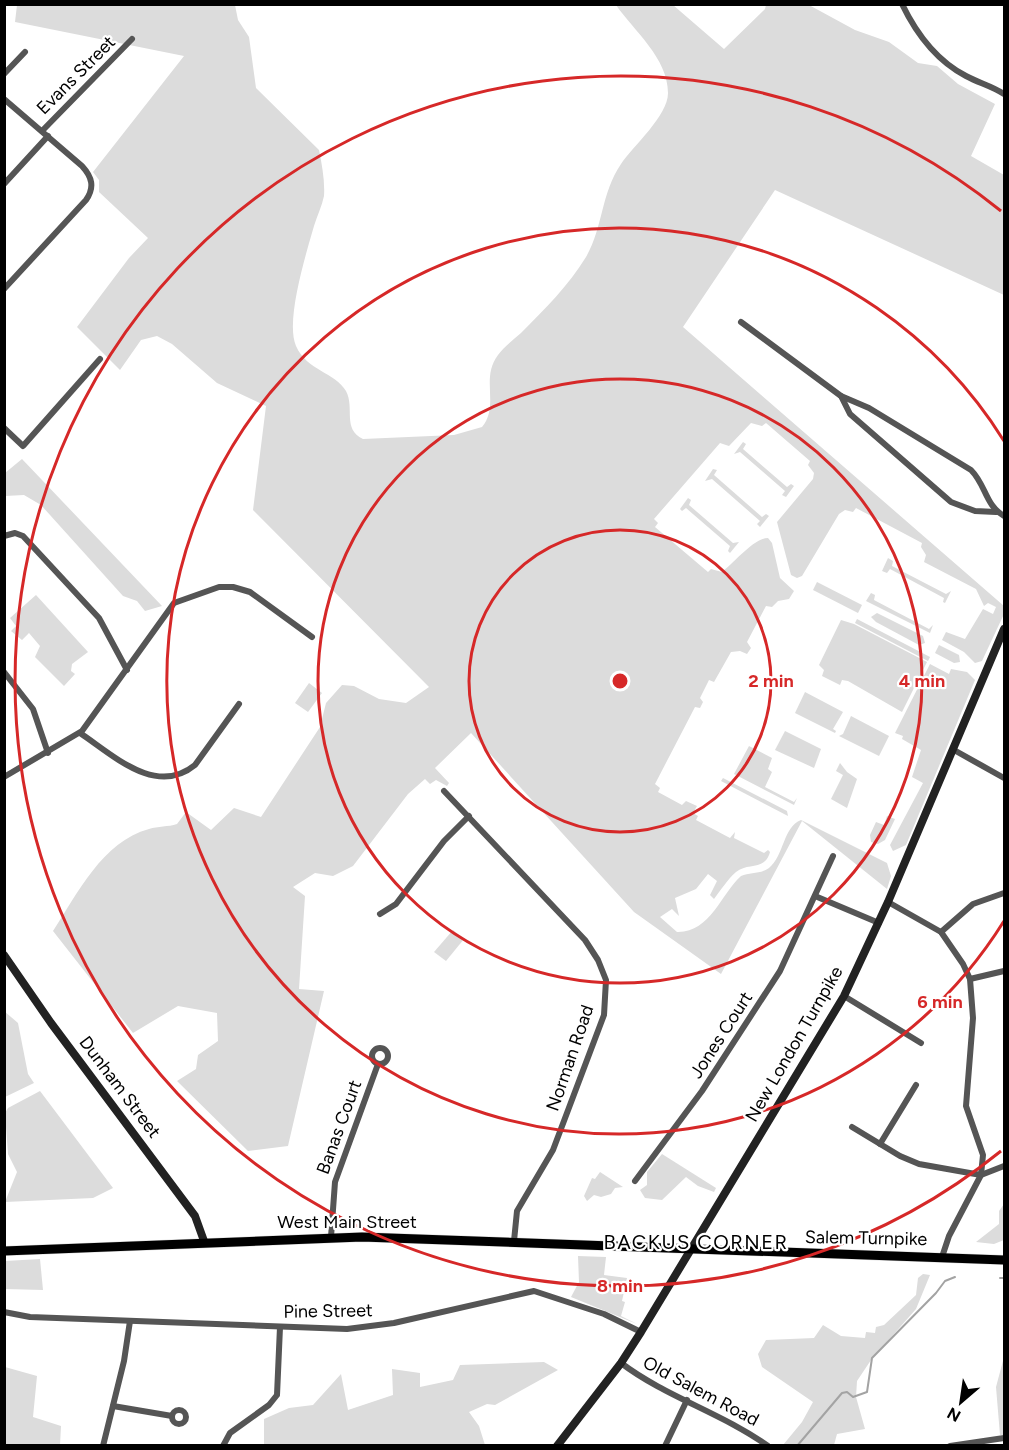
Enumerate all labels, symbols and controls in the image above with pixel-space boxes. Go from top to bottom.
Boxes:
street label: Evans Street [32,31,120,119]
text: 2 min [748,670,794,692]
text: 4 min [899,670,945,692]
centre of rings [610,671,630,691]
street label: New London Turnpike [741,962,848,1126]
street label: Jones Court [685,987,757,1082]
text: 6 min [917,991,963,1013]
street label: Norman Road [542,1002,598,1114]
street label: Dunham Street [75,1032,166,1142]
street label: Banas Court [312,1077,366,1177]
street label: West Main Street [277,1211,417,1233]
street label: Salem Turnpike [805,1226,927,1250]
district label: BACKUS CORNER [603,1230,789,1254]
text: 8 min [597,1275,643,1297]
street label: Pine Street [283,1299,373,1323]
street label: Old Salem Road [639,1351,763,1431]
north arrow [931,1372,991,1432]
text: N [944,1403,964,1426]

